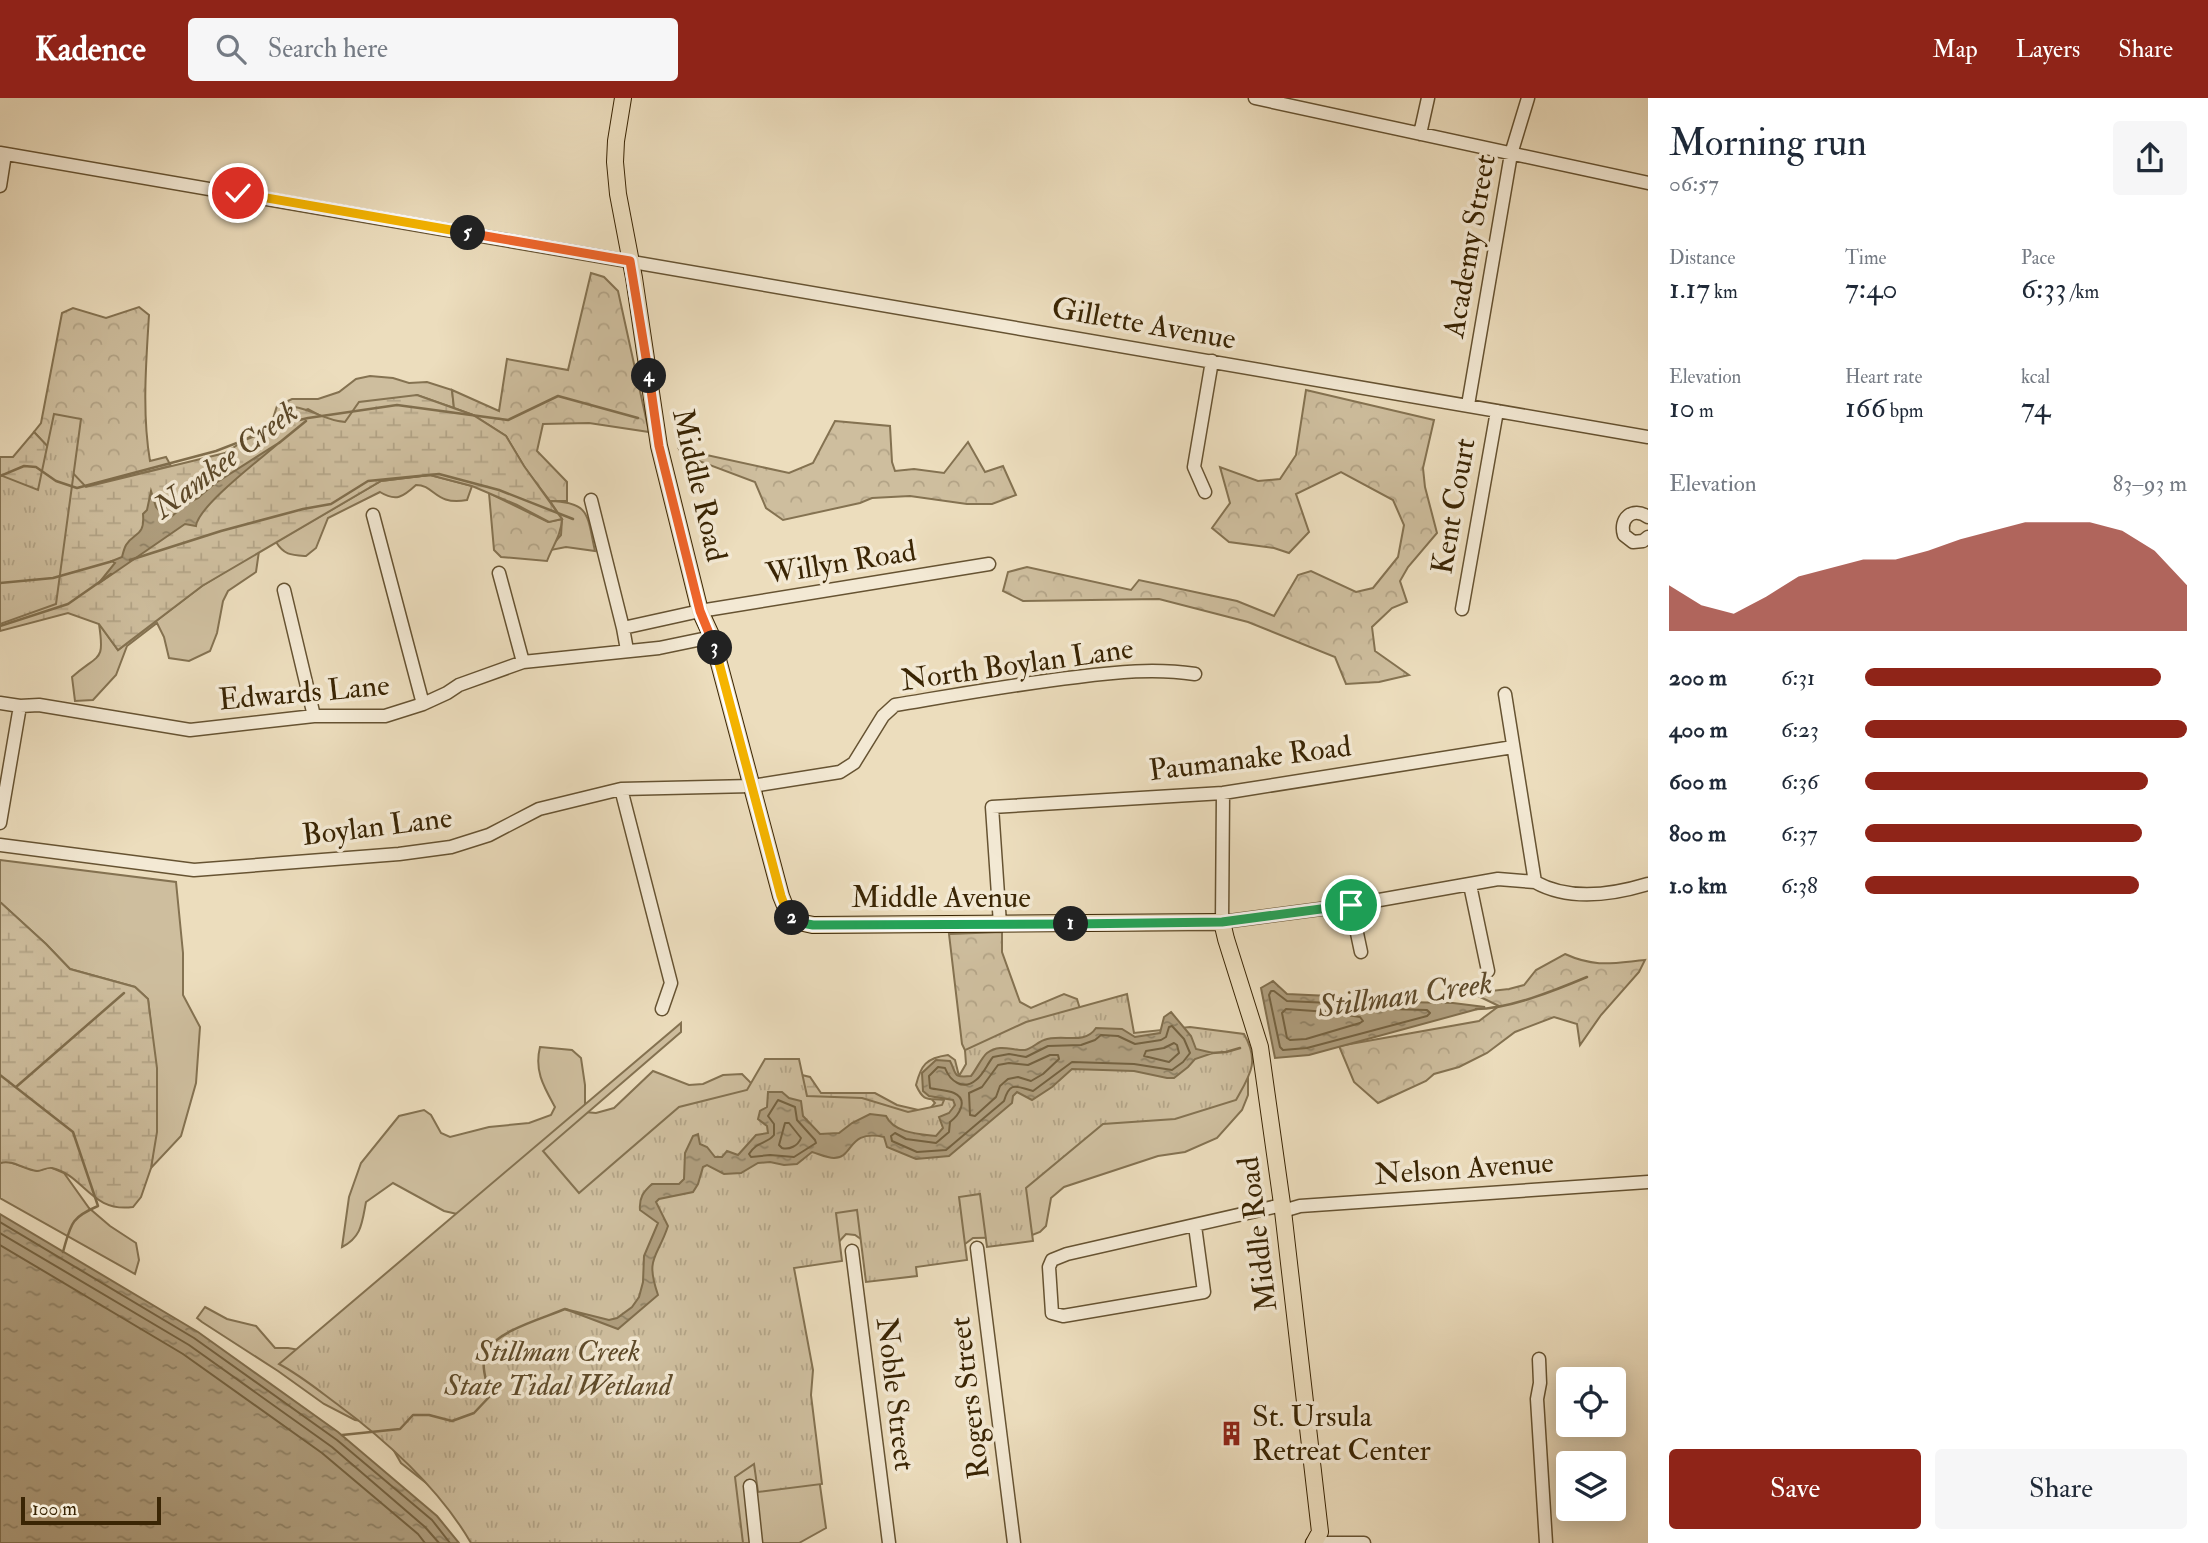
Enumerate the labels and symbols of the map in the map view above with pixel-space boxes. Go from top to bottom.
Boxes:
street label: Academy Street [1435,151,1504,342]
pin [208,163,268,223]
pin: 5 [450,216,486,250]
street label: Gillette Avenue [1049,289,1239,358]
pin: 4 [632,358,666,394]
water label: Namkee Creek [143,392,306,529]
street label: Middle Road [664,405,735,565]
street label: Kent Court [1423,435,1484,577]
street label: Willyn Road [762,532,919,593]
pin: 3 [698,630,732,666]
street label: North Boylan Lane [898,630,1136,699]
street label: Edwards Lane [217,667,391,718]
street label: Paumanake Road [1147,728,1354,789]
street label: Boylan Lane [300,799,454,854]
pin [1321,875,1381,935]
street label: Middle Avenue [851,879,1031,916]
pin: 2 [774,900,810,936]
pin: 1 [1054,906,1088,942]
water label: Stillman Creek [1314,963,1495,1027]
street label: Nelson Avenue [1373,1144,1555,1193]
street label: Middle Road [1230,1154,1285,1313]
street label: Noble Street [868,1315,923,1473]
street label: Rogers Street [941,1315,998,1481]
park label: Stillman Creek State Tidal Wetland [443,1333,674,1404]
place label: St. Ursula Retreat Center [1252,1398,1431,1469]
building icon: St. Ursula Retreat Center [1218,1419,1246,1447]
scale bar [21,1494,161,1526]

